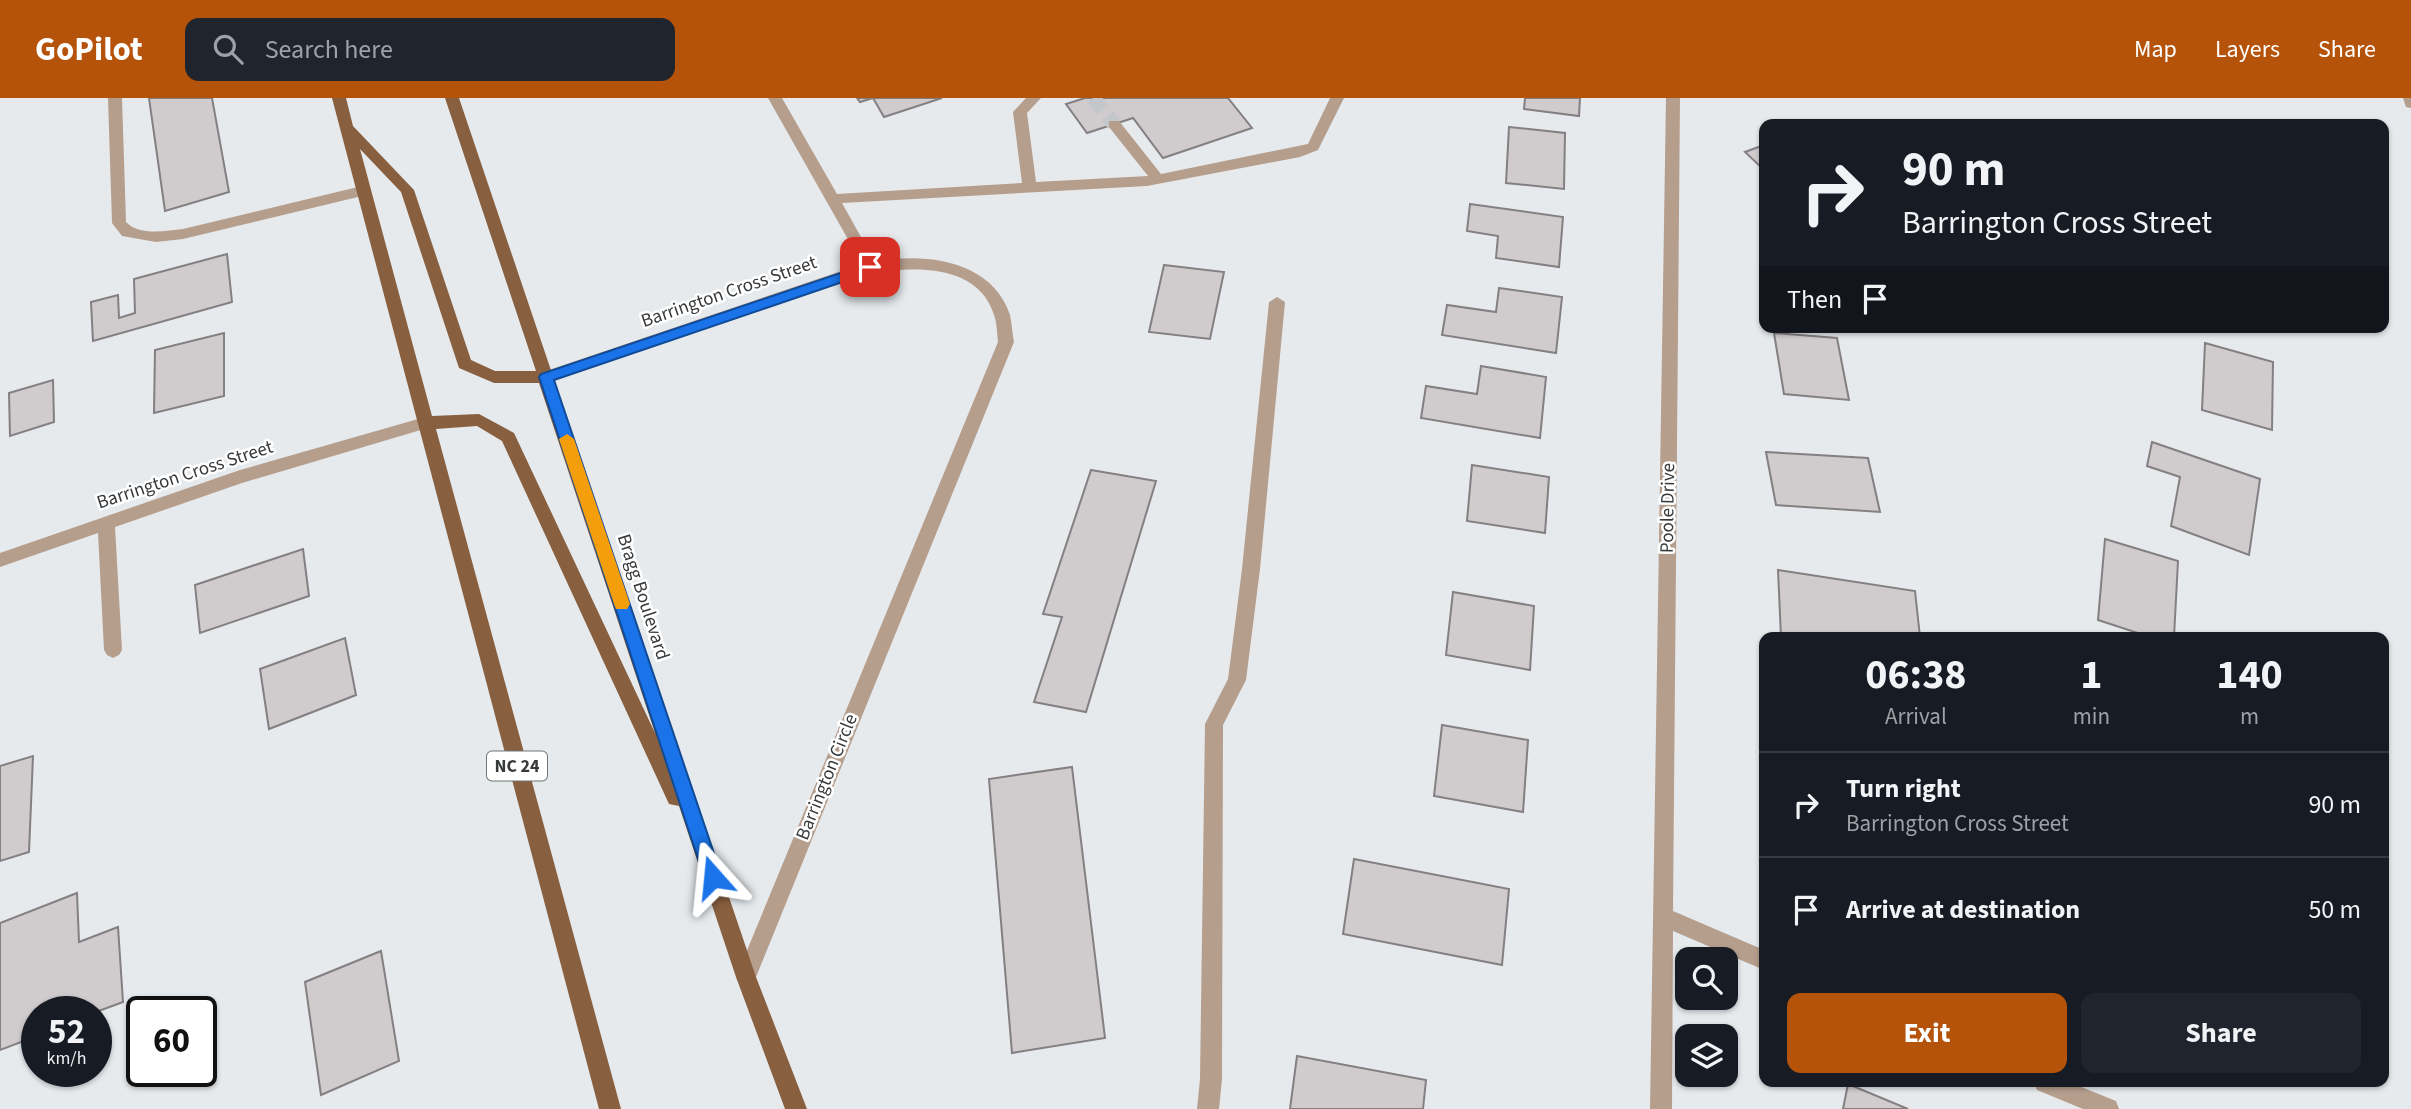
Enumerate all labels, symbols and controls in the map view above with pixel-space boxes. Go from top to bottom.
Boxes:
search box [185,18,675,81]
text: GoPilot [35,26,143,73]
icon: search [209,30,247,68]
text: Search here [265,31,393,68]
text: Map [2134,32,2177,67]
text: Layers [2215,32,2280,67]
text: Share [2318,32,2376,67]
text: 90 m [1902,135,2006,205]
icon: right [1787,147,1878,238]
text: Barrington Cross Street [1902,200,2212,246]
pin [840,237,900,297]
icon: arrive [851,248,889,286]
street label: Barrington Cross Street [638,249,821,335]
icon: arrive [1856,280,1894,318]
text: Then [1787,281,1842,318]
street label: Barrington Cross Street [93,434,277,516]
street label: Poole Drive [1654,463,1682,553]
street label: Bragg Boulevard [610,531,676,663]
text: 06:38 [1865,645,1967,705]
text: 1 [2080,645,2102,705]
text: 140 [2216,645,2283,705]
text: Arrival [1885,700,1947,733]
text: min [2073,700,2110,733]
text: m [2240,700,2259,733]
street label: Barrington Circle [789,710,865,844]
road number: NC 24 [487,752,547,780]
text: Turn right [1846,770,1961,807]
icon: right [1787,786,1825,824]
text: 90 m [2308,786,2361,823]
text: Barrington Cross Street [1846,807,2069,840]
position arrow [676,840,750,914]
icon: arrive [1787,891,1825,929]
text: Arrive at destination [1846,891,2080,928]
text: 50 m [2308,891,2361,928]
map controls [1675,947,1738,1087]
button: search [1675,947,1738,1010]
button: Exit [1787,993,2067,1073]
button: Share [2081,993,2361,1073]
speed limit sign: 60 [126,996,217,1087]
text: 52 [48,1007,85,1057]
button: layers [1675,1024,1738,1087]
text: km/h [47,1046,86,1071]

